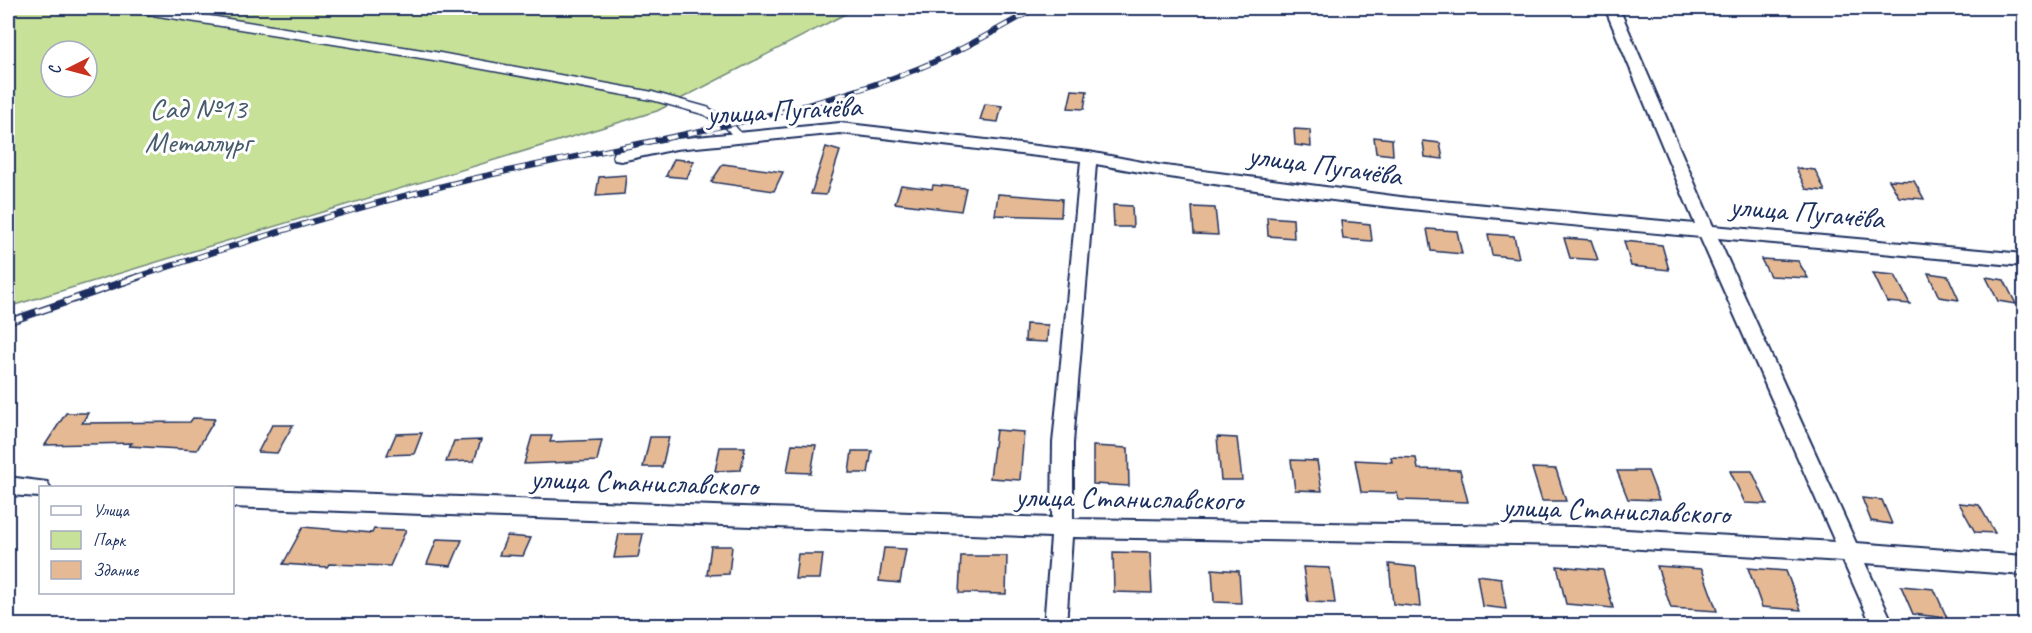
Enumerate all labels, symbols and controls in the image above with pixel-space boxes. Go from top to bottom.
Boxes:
north arrow [39,39,99,99]
text: С [44,63,65,75]
street label: улица Пугачёва [704,87,864,133]
park label: Сад №13 Металлург [145,89,256,161]
street label: улица Пугачёва [1244,135,1406,195]
street label: улица Пугачёва [1726,186,1888,238]
street label: улица Станиславского [528,459,762,505]
street label: улица Станиславского [1013,477,1246,519]
legend [39,486,234,594]
street label: улица Станиславского [1500,487,1734,533]
text: Улица [93,499,130,521]
text: Парк [93,529,127,551]
text: Здание [93,559,139,581]

